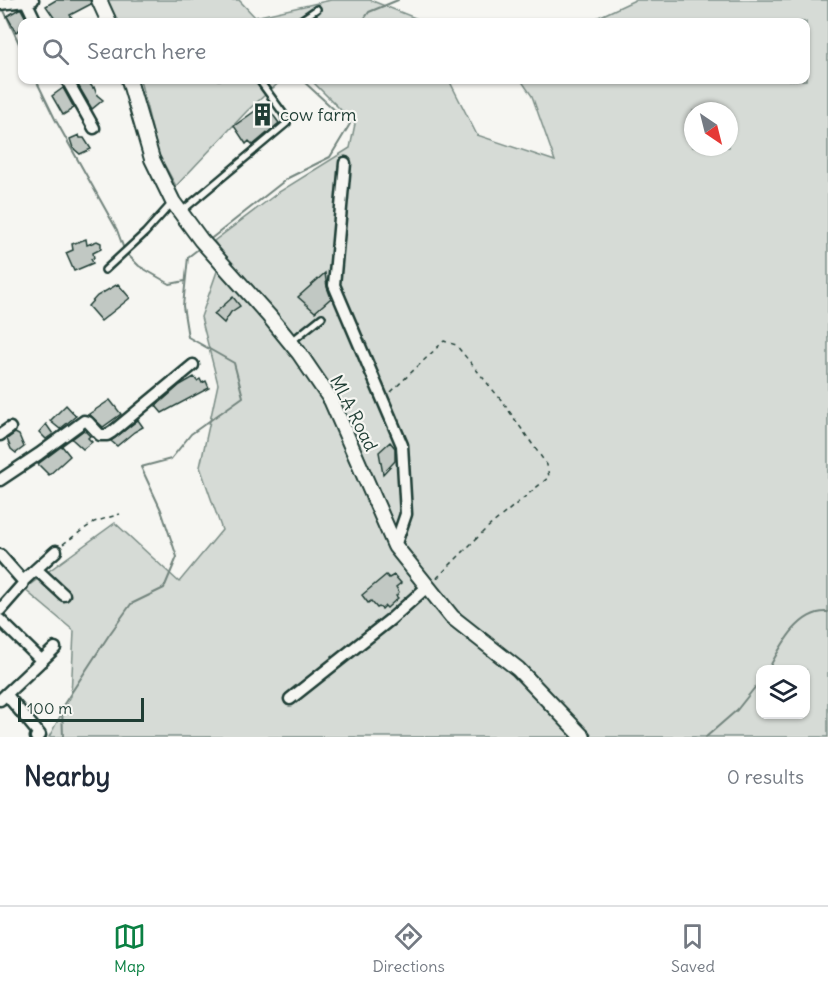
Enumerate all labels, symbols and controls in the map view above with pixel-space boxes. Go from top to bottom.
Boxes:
search box [18,18,810,84]
icon: search [39,35,72,68]
text: Search here [87,37,206,65]
building icon: cow farm [249,101,275,127]
north arrow [684,102,738,156]
place label: cow farm [280,103,357,126]
street label: MLA Road [325,371,383,455]
map controls [756,665,810,719]
button: layers [756,665,810,719]
scale bar [18,695,144,722]
text: 100 m [27,698,72,718]
text: Nearby [24,760,110,793]
text: 0 results [727,764,804,789]
tab: Map [113,920,146,976]
tab: Directions [372,920,445,976]
tab: Saved [671,920,715,976]

